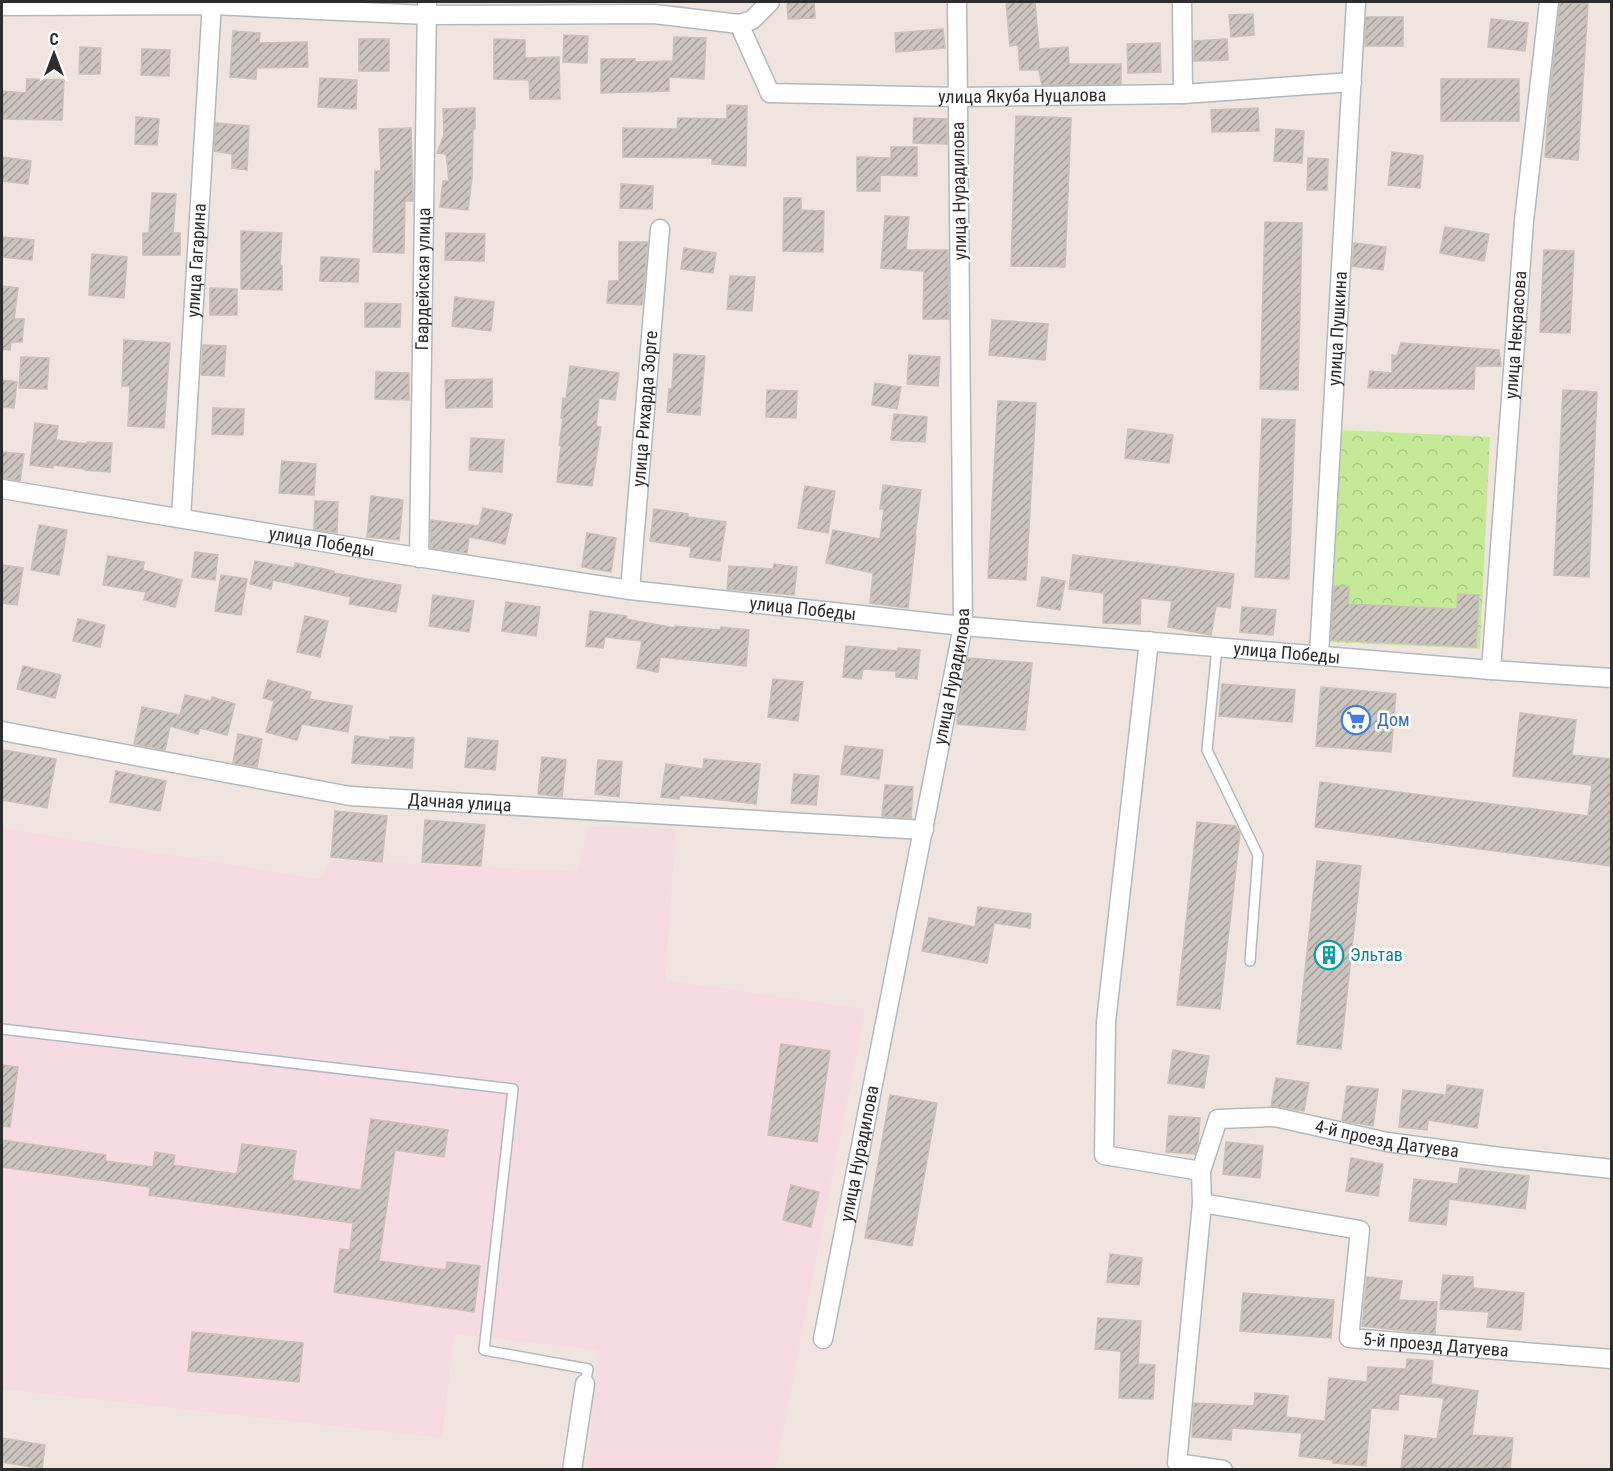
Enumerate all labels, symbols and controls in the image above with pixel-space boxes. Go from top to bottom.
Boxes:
north arrow [24,24,84,84]
text: С [49,30,59,49]
street label: улица Якуба Нуцалова [938,84,1107,107]
street label: улица Нурадилова [947,122,970,260]
street label: улица Гагарина [182,203,210,318]
street label: Гвардейская улица [411,207,434,351]
street label: улица Некрасова [1500,270,1530,400]
street label: улица Пушкина [1323,271,1351,386]
street label: улица Рихарда Зорге [628,330,662,488]
street label: улица Победы [267,522,376,560]
street label: улица Победы [749,592,857,624]
street label: улица Нурадилова [929,608,973,747]
street label: улица Победы [1233,638,1341,667]
supermarket icon: Дом [1340,704,1372,736]
place label: Дом [1377,709,1410,730]
street label: Дачная улица [408,788,512,816]
building icon: Эльтав [1313,939,1345,971]
place label: Эльтав [1350,944,1403,965]
street label: улица Нурадилова [835,1083,883,1223]
street label: 4-й проезд Датуева [1313,1115,1460,1161]
street label: 5-й проезд Датуева [1362,1328,1509,1361]

